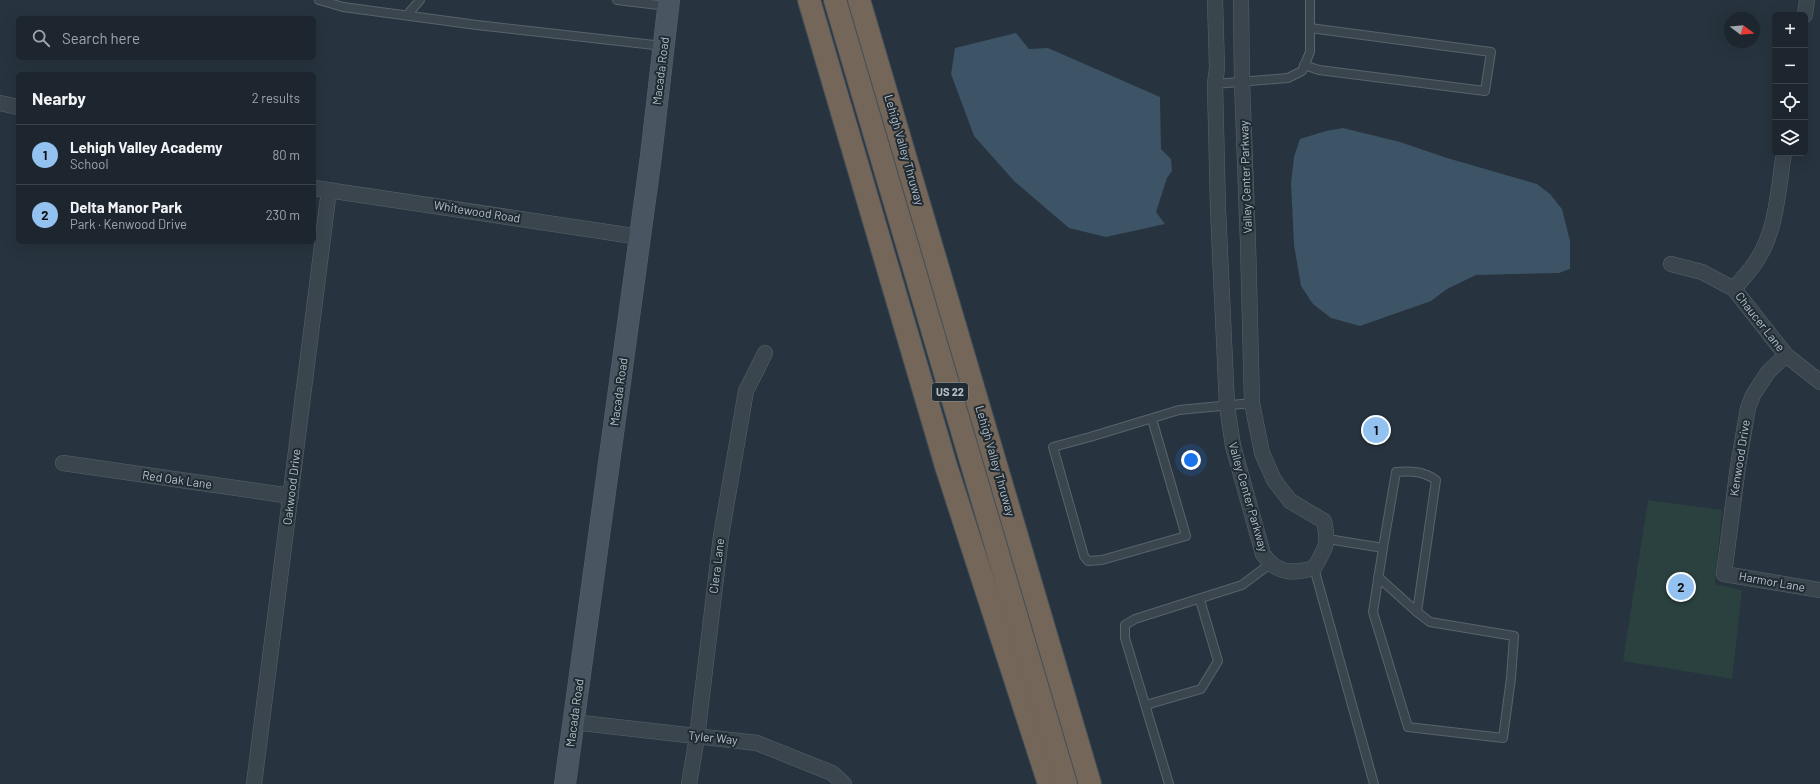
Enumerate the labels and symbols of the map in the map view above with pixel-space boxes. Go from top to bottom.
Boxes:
north arrow [1724,12,1760,48]
street label: Macada Road [649,36,671,106]
street label: Lehigh Valley Thruway [882,93,928,207]
street label: Valley Center Parkway [1236,120,1254,234]
street label: Whitewood Road [433,197,521,225]
street label: Chaucer Lane [1733,289,1788,354]
street label: Macada Road [606,357,630,427]
road number: US 22 [932,383,968,401]
street label: Lehigh Valley Thruway [973,404,1019,518]
pin: 1 [1363,415,1389,445]
street label: Kenwood Drive [1726,419,1752,497]
street label: Valley Center Parkway [1227,440,1271,554]
street label: Oakwood Drive [279,448,303,526]
your location [1181,450,1201,470]
street label: Red Oak Lane [141,467,213,491]
street label: Ciera Lane [706,538,726,594]
street label: Harmor Lane [1738,568,1806,594]
pin: 2 [1668,572,1694,602]
street label: Macada Road [562,678,586,748]
street label: Tyler Way [688,727,739,747]

